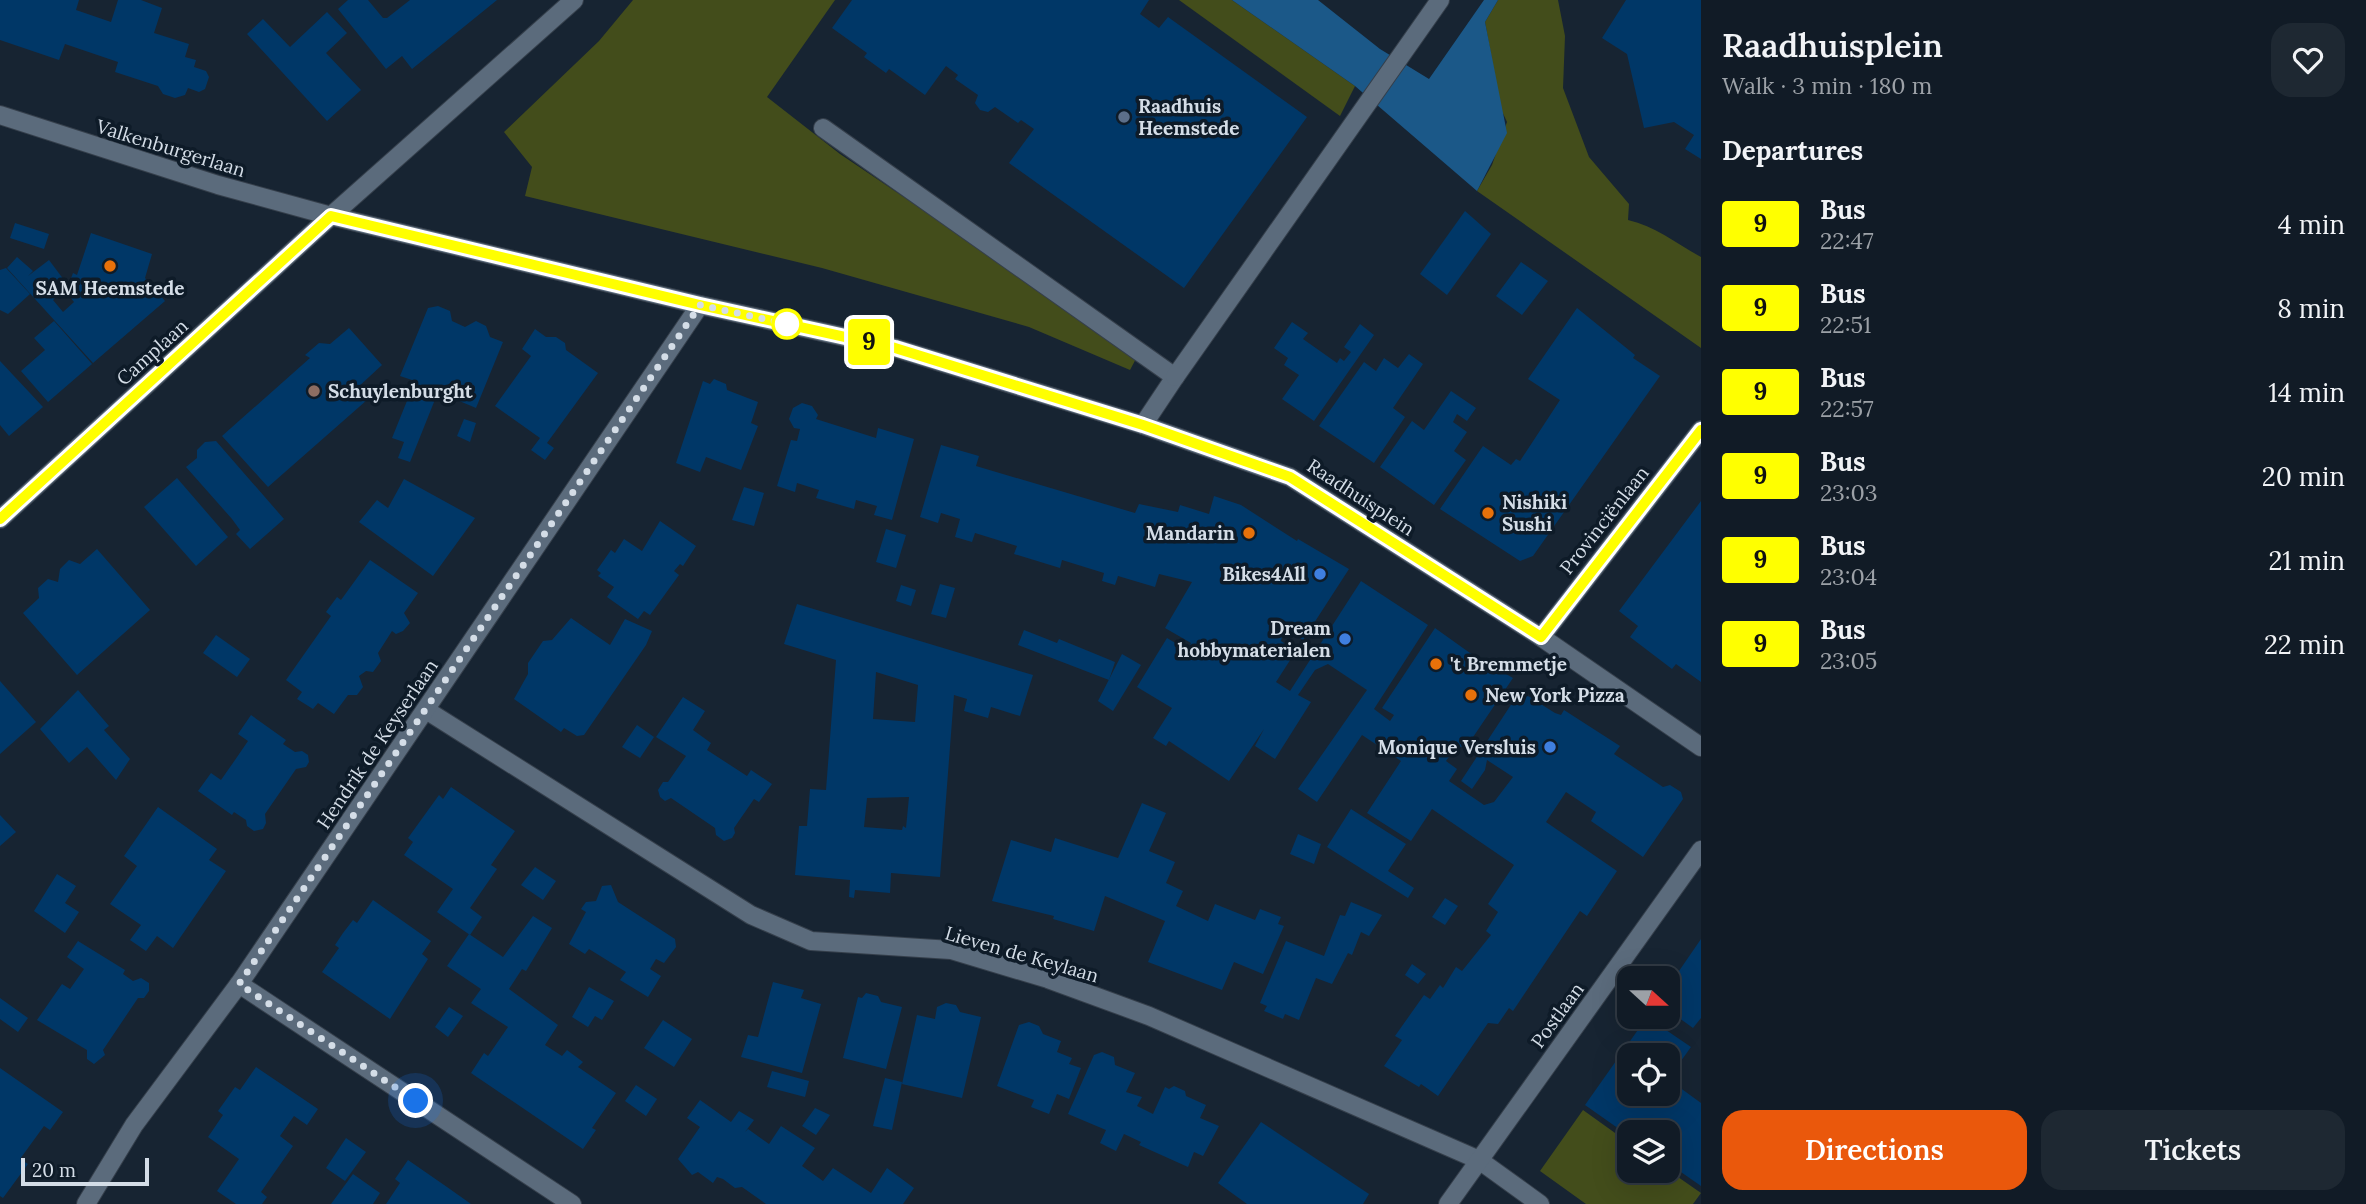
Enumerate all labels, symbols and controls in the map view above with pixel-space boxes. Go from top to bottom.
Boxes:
button: heart [2271,23,2345,97]
text: Raadhuisplein [1722,24,1943,66]
text: Walk · 3 min · 180 m [1722,71,1932,100]
place label: Raadhuis Heemstede [1138,94,1240,140]
marker: Raadhuis Heemstede [1116,109,1132,125]
street label: Valkenburgerlaan [93,114,248,182]
text: Departures [1722,134,1863,167]
text: Bus [1820,193,1866,226]
text: 9 [1754,208,1767,239]
text: 4 min [2278,208,2345,241]
text: 22:47 [1820,226,1874,255]
marker: SAM Heemstede [102,258,118,274]
place label: SAM Heemstede [36,276,184,300]
text: Bus [1820,277,1866,310]
text: 9 [1754,292,1767,323]
text: 8 min [2277,292,2345,325]
unlabelled marker [772,309,802,339]
text: 22:51 [1820,310,1871,339]
street label: Camplaan [111,314,193,390]
line badge: 9 [846,319,892,365]
text: 9 [862,326,876,357]
text: Bus [1820,361,1866,394]
text: 9 [1754,376,1767,407]
text: 14 min [2268,376,2345,409]
place label: Schuylenburght [328,379,474,403]
marker: Schuylenburght [306,383,322,399]
text: 22:57 [1820,394,1874,423]
text: Bus [1820,445,1866,478]
street label: Raadhuisplein [1303,453,1419,541]
text: 9 [1754,460,1767,491]
text: 20 min [2262,460,2345,493]
street label: Provinciënlaan [1554,461,1654,579]
text: 23:03 [1820,478,1878,507]
place label: Nishiki Sushi [1502,490,1567,536]
marker: Nishiki Sushi [1480,505,1496,521]
place label: Mandarin [1146,521,1235,545]
marker: Mandarin [1241,525,1257,541]
text: Bus [1820,529,1866,562]
text: 9 [1754,544,1767,575]
text: 21 min [2268,544,2345,577]
place label: Bikes4All [1222,562,1306,586]
text: 23:04 [1820,562,1877,591]
marker: Bikes4All [1312,566,1328,582]
text: Bus [1820,613,1866,646]
place label: Dream hobbymaterialen [1177,616,1332,662]
text: 9 [1754,628,1767,659]
text: 22 min [2264,628,2345,661]
marker: Dream hobbymaterialen [1337,631,1353,647]
text: 23:05 [1820,646,1877,675]
place label: 't Bremmetje [1450,652,1567,676]
street label: Hendrik de Keyserlaan [311,655,443,833]
marker: 't Bremmetje [1428,656,1444,672]
place label: New York Pizza [1485,683,1625,707]
marker: New York Pizza [1463,687,1479,703]
place label: Monique Versluis [1378,735,1536,759]
marker: Monique Versluis [1542,739,1558,755]
street label: Lieven de Keylaan [942,921,1102,987]
north arrow [1617,966,1680,1029]
map controls [1617,966,1680,1183]
street label: Postlaan [1525,978,1589,1052]
button: locate [1617,1043,1680,1106]
your location [398,1083,433,1118]
button: Directions [1722,1110,2027,1190]
button: Tickets [2041,1110,2345,1190]
button: layers [1617,1120,1680,1183]
scale bar [21,1155,149,1187]
text: 20 m [32,1158,76,1182]

